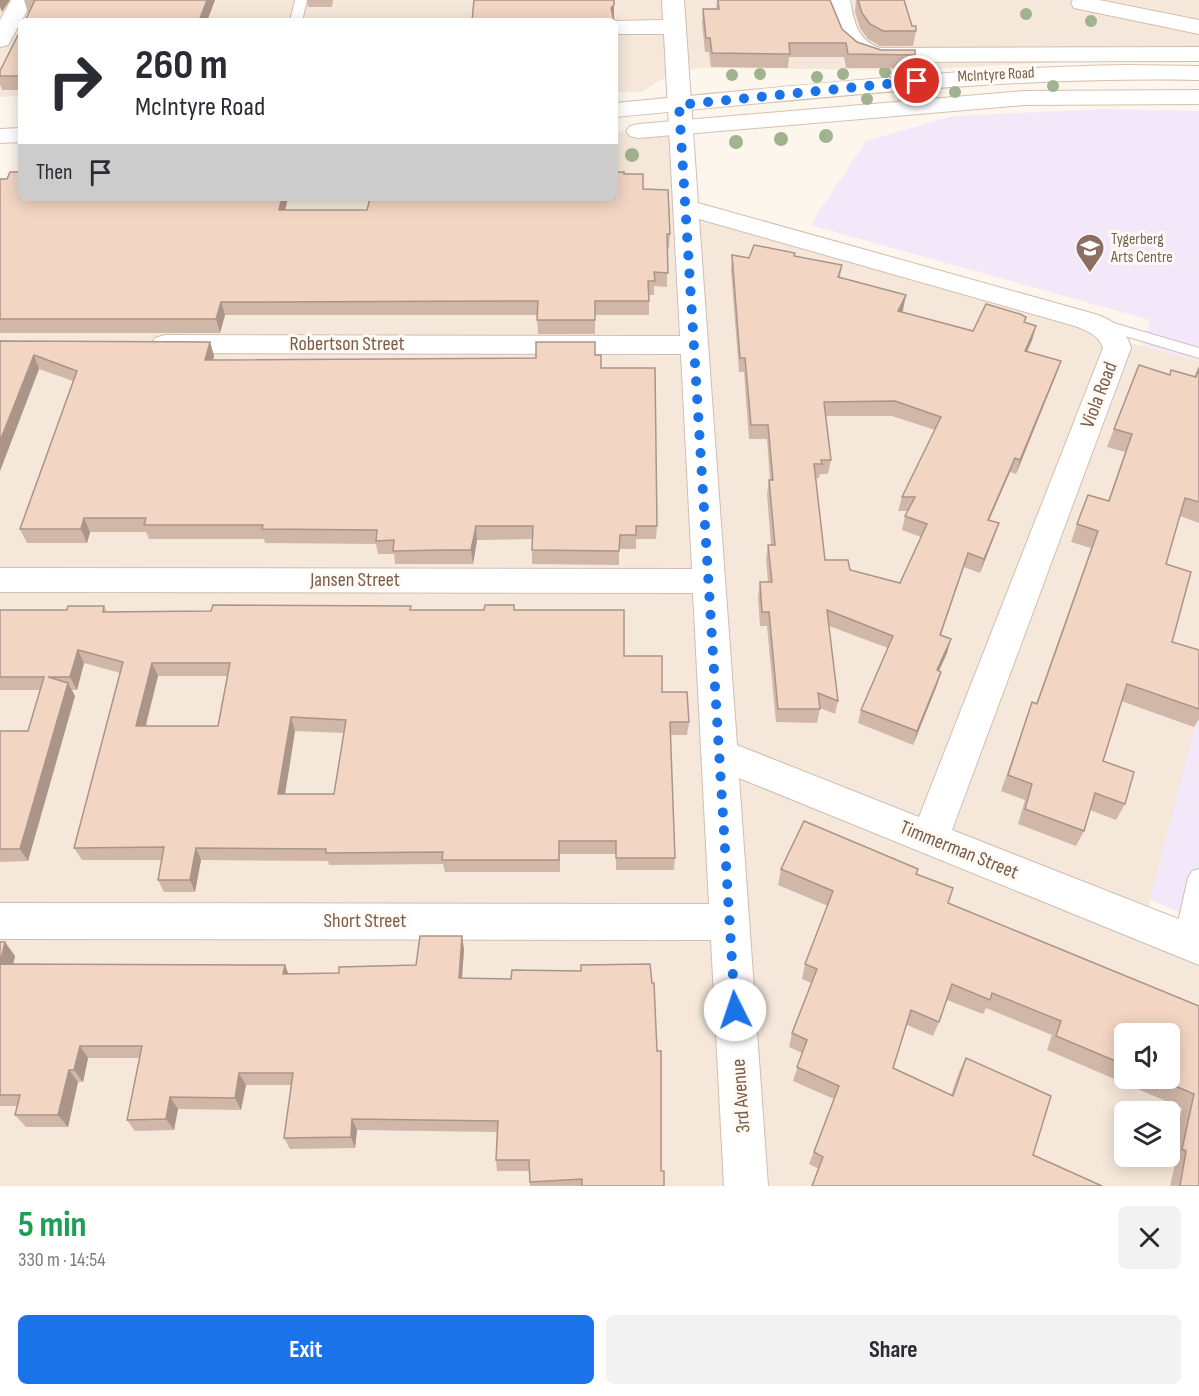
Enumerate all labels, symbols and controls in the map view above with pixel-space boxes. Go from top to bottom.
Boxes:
text: 260 m [135,40,228,91]
icon: right [36,42,114,120]
pin [891,55,942,106]
street label: McIntyre Road [957,63,1035,87]
icon: arrive [900,64,933,97]
text: McIntyre Road [135,91,265,123]
icon: arrive [84,156,117,189]
text: Then [36,159,72,186]
place label: Tygerberg Arts Centre [1110,230,1173,267]
school or university icon: Tygerberg Arts Centre [1074,232,1106,274]
street label: Robertson Street [290,332,405,356]
street label: Viola Road [1075,359,1123,431]
street label: Jansen Street [309,568,400,592]
street label: Timmerman Street [896,815,1022,885]
street label: Short Street [324,909,406,933]
position arrow [703,978,767,1042]
map controls [1114,1023,1180,1167]
button: sound [1114,1023,1180,1089]
street label: 3rd Avenue [726,1058,756,1134]
button: layers [1114,1101,1180,1167]
text: 5 min [18,1204,87,1247]
button: close [1118,1206,1181,1269]
text: 330 m · 14:54 [18,1248,106,1272]
button: Exit [18,1315,594,1384]
button: Share [606,1315,1181,1384]

